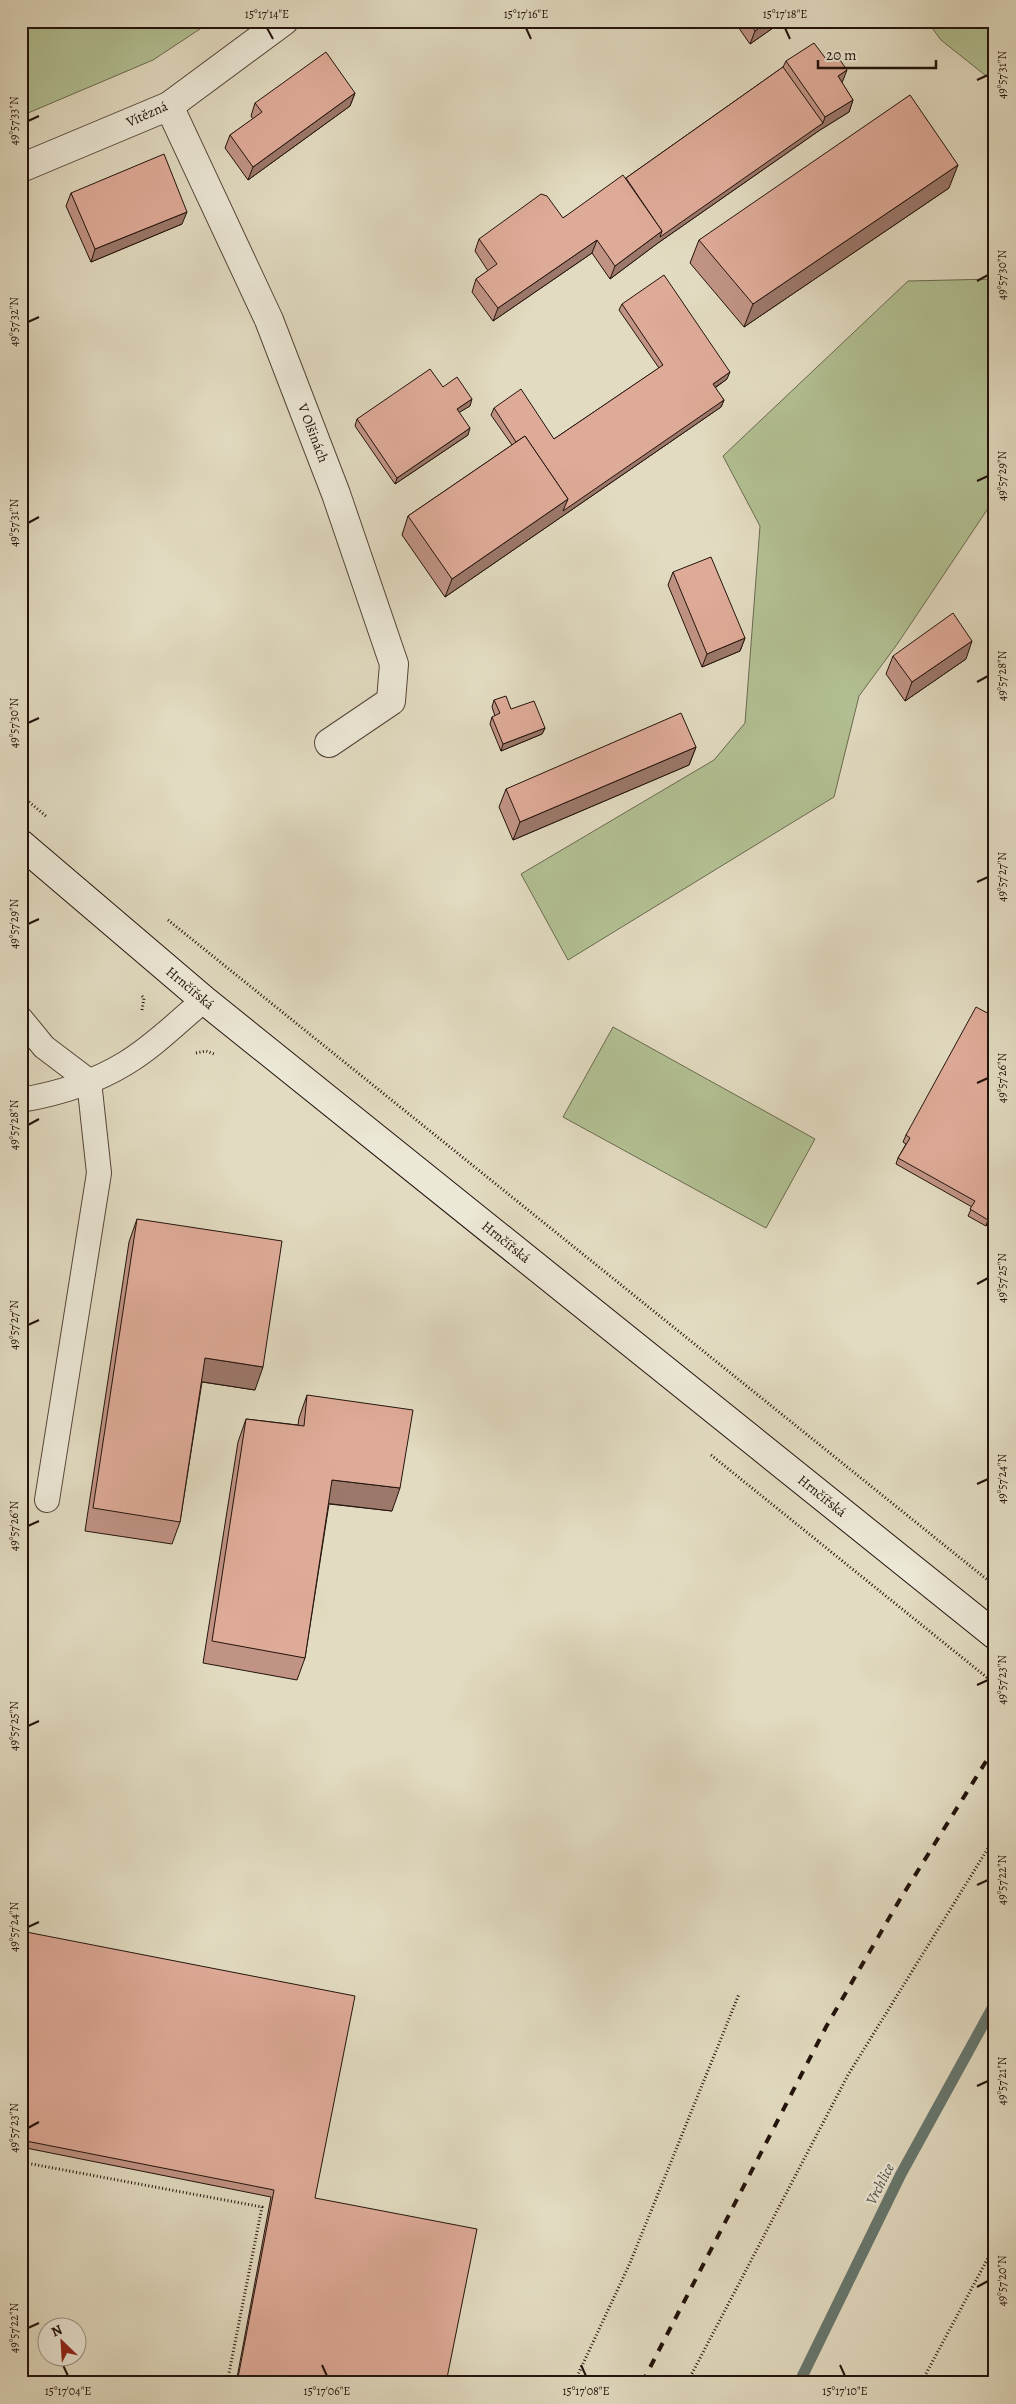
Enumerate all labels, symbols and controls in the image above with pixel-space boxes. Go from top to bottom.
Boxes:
text: 15°17'14"E [245,6,289,22]
text: 15°17'16"E [504,6,548,22]
text: 15°17'18"E [763,6,807,22]
scale bar [818,38,936,70]
text: 20 m [826,45,857,65]
text: 49°57'31"N [994,51,1010,99]
text: 49°57'33"N [6,96,22,146]
street label: Vítězná [122,96,171,132]
text: 49°57'30"N [994,249,1010,300]
text: 49°57'32"N [6,297,22,347]
street label: V Olšinách [293,400,333,466]
text: 49°57'29"N [994,451,1010,501]
text: 49°57'31"N [6,499,22,547]
text: 49°57'28"N [994,650,1010,701]
text: 49°57'30"N [6,697,22,748]
text: 49°57'27"N [994,852,1010,902]
text: 49°57'29"N [6,899,22,949]
street label: Hrnčířská [162,962,219,1014]
text: 49°57'26"N [994,1052,1010,1103]
text: 49°57'28"N [6,1099,22,1150]
street label: Hrnčířská [478,1217,535,1268]
text: 49°57'25"N [994,1253,1010,1303]
text: 49°57'27"N [6,1300,22,1350]
text: 49°57'24"N [994,1454,1010,1504]
street label: Hrnčířská [794,1471,851,1522]
text: 49°57'26"N [6,1500,22,1551]
text: 49°57'23"N [994,1655,1010,1705]
text: 49°57'25"N [6,1701,22,1751]
text: 49°57'22"N [994,1854,1010,1905]
text: 49°57'24"N [6,1902,22,1952]
text: 49°57'21"N [994,2056,1010,2105]
text: 49°57'23"N [6,2103,22,2153]
water label: Vrchlice [861,2159,899,2208]
text: 49°57'20"N [994,2255,1010,2307]
text: 49°57'22"N [6,2302,22,2353]
north arrow [38,2316,88,2366]
text: N [48,2320,65,2341]
text: 15°17'04"E [45,2383,91,2399]
text: 15°17'06"E [304,2383,350,2399]
text: 15°17'08"E [562,2383,610,2399]
text: 15°17'10"E [822,2383,868,2399]

